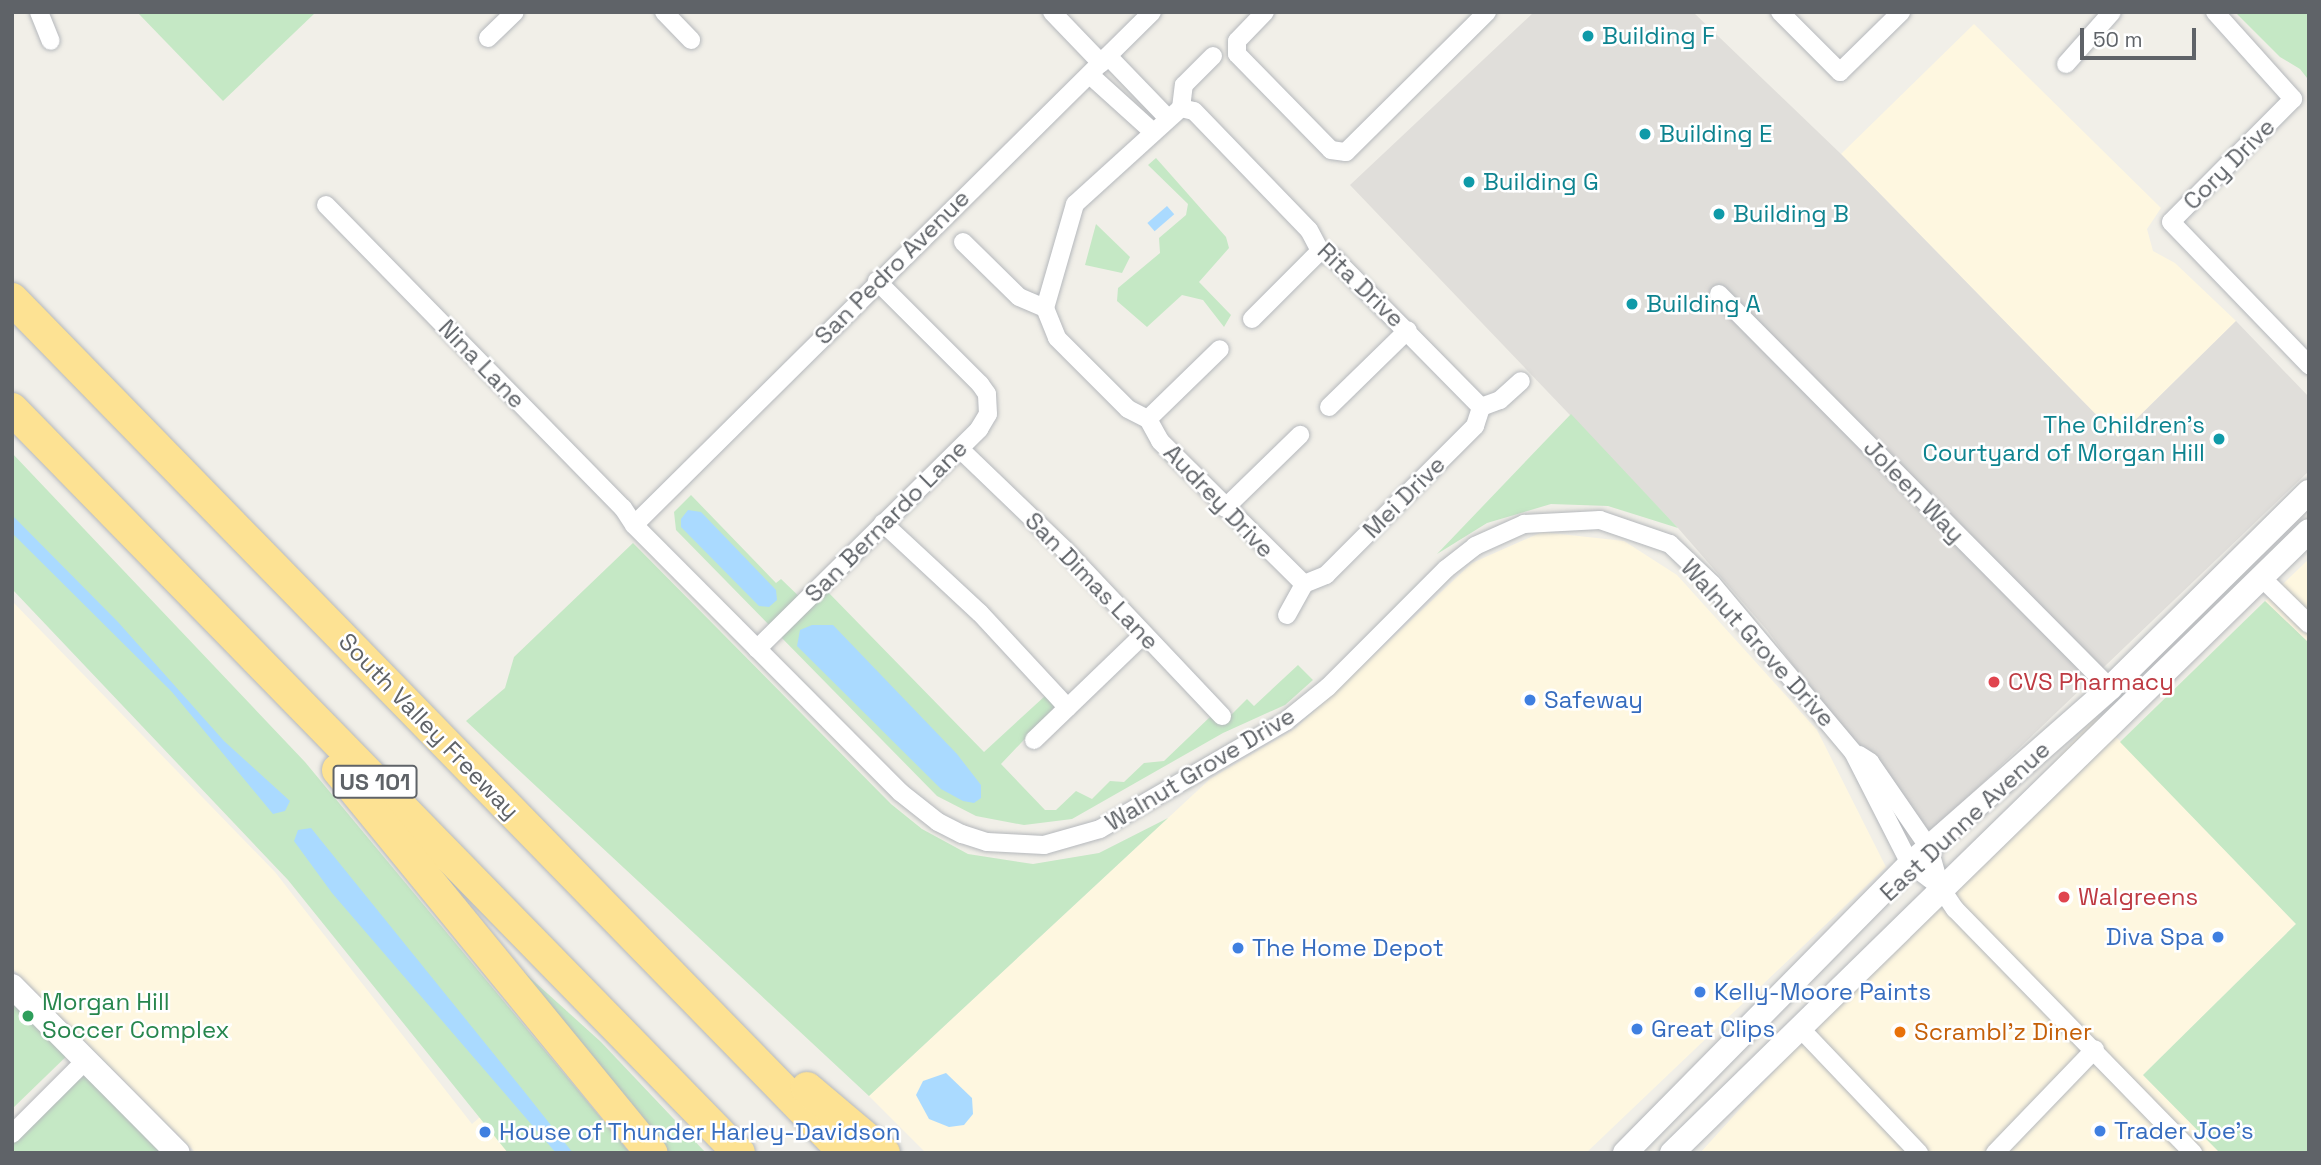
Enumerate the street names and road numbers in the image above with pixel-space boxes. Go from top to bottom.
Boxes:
street label: Cory Drive [2177,112,2281,216]
street label: San Pedro Avenue [808,183,976,351]
street label: Rita Drive [1312,237,1410,333]
street label: Nina Lane [433,314,531,414]
street label: Joleen Way [1858,433,1970,549]
street label: San Bernardo Lane [799,434,973,608]
street label: Audrey Drive [1158,438,1280,564]
street label: Mei Drive [1357,450,1451,544]
street label: San Dimas Lane [1019,506,1165,656]
street label: Walnut Grove Drive [1675,553,1841,733]
street label: South Valley Freeway [333,627,525,825]
street label: Walnut Grove Drive [1100,701,1300,837]
street label: East Dunne Avenue [1874,735,2056,907]
road number: US 101 [331,762,419,802]

